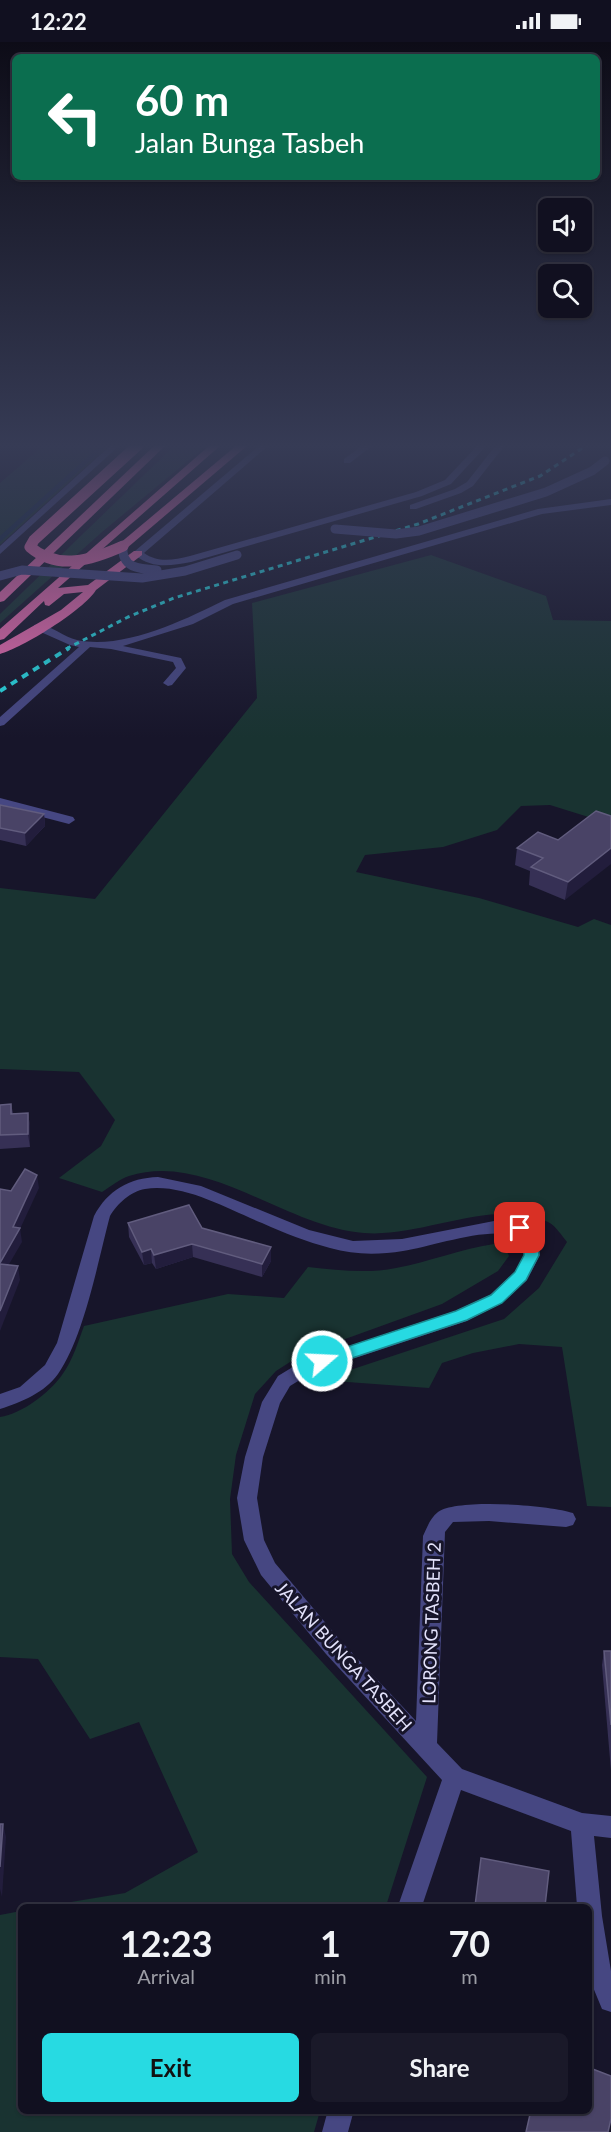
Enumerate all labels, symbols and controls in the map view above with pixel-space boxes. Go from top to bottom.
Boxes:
text: 12:22 [30,8,87,35]
text: 60 m [135,75,229,125]
icon: left [36,78,114,156]
text: Jalan Bunga Tasbeh [135,126,364,159]
map controls [538,198,592,318]
button: sound [538,198,592,252]
button: search [538,264,592,318]
pin [494,1202,545,1253]
icon: arrive [503,1211,536,1244]
position arrow [290,1329,354,1393]
street label: LORONG TASBEH 2 [417,1542,445,1704]
street label: JALAN BUNGA TASBEH [271,1577,417,1735]
text: 12:23 [120,1921,213,1965]
text: 1 [320,1921,341,1965]
text: 70 [448,1921,490,1965]
text: Arrival [137,1964,195,1988]
text: min [314,1964,347,1988]
text: m [461,1964,478,1988]
button: Exit [42,2033,299,2102]
button: Share [311,2033,568,2102]

